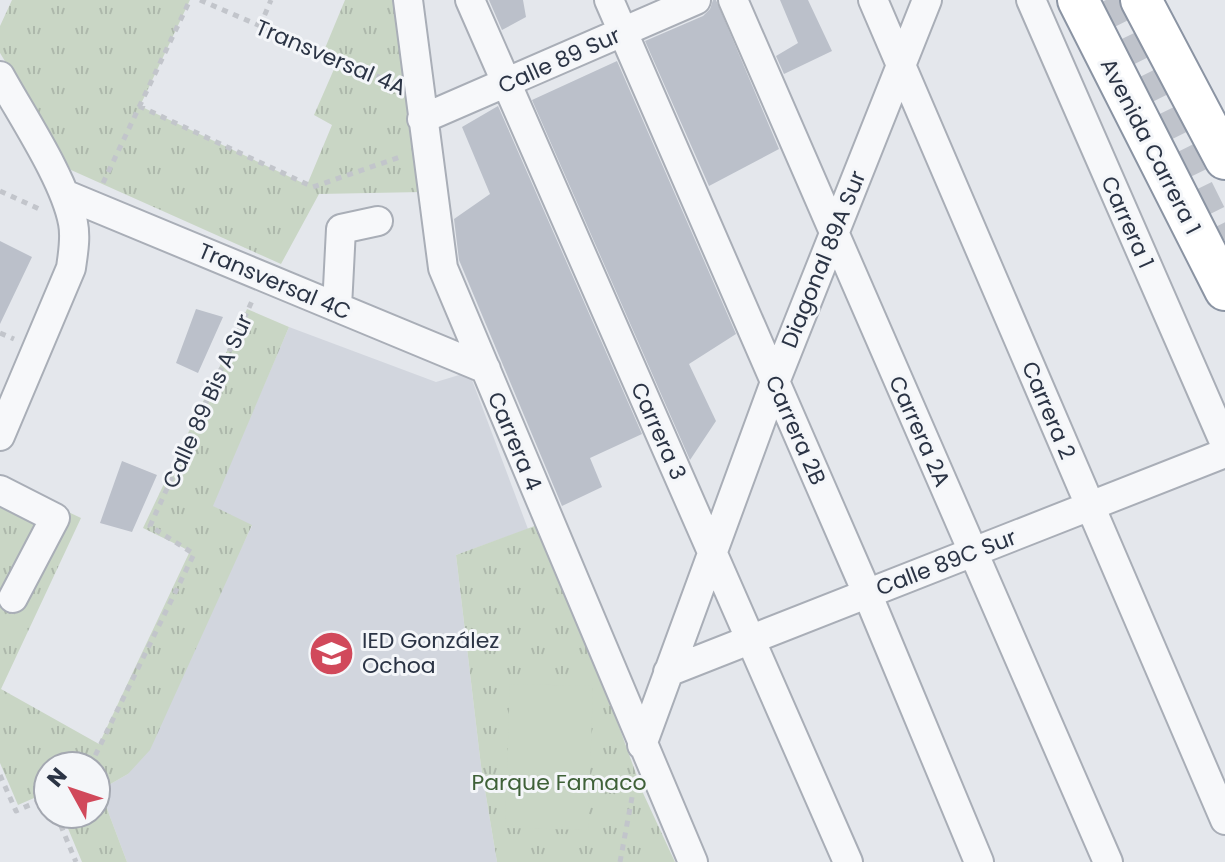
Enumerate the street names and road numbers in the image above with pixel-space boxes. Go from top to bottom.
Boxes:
street label: Transversal 4A [251,12,411,103]
street label: Calle 89 Sur [493,20,625,101]
street label: Avenida Carrera 1 [1095,54,1207,238]
street label: Diagonal 89A Sur [774,166,873,352]
street label: Carrera 1 [1096,172,1160,272]
street label: Transversal 4C [194,235,356,328]
street label: Calle 89 Bis A Sur [155,309,260,493]
street label: Carrera 2 [1014,356,1083,464]
street label: Carrera 2B [758,370,833,490]
street label: Carrera 2A [881,371,958,492]
street label: Carrera 3 [623,377,694,485]
street label: Carrera 4 [480,387,549,496]
street label: Calle 89C Sur [872,521,1021,603]

